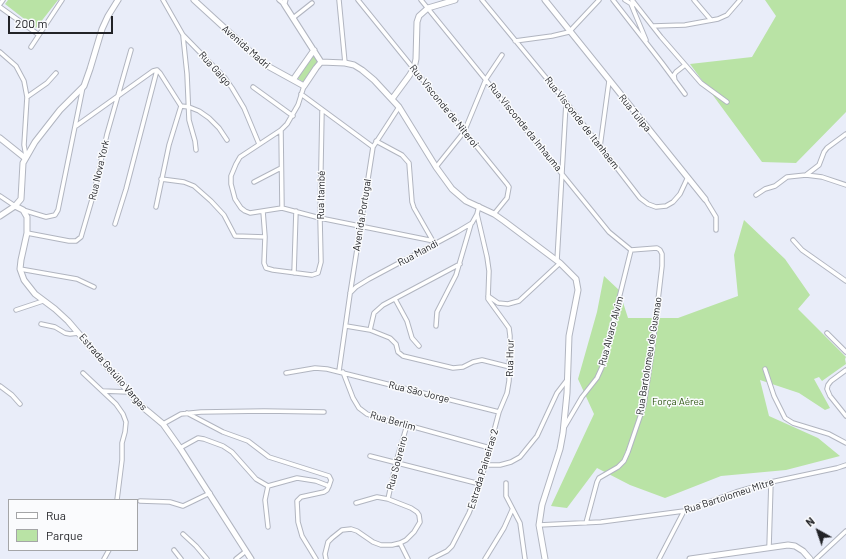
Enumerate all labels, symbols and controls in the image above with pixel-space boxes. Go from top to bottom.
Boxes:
scale bar [10,8,115,34]
text: 200 m [15,16,47,30]
street label: Avenida Madri [219,23,273,71]
street label: Rua Galgo [196,49,234,89]
street label: Rua Visconde de Niteroi [407,62,481,150]
street label: Rua Visconde de Itanhaem [542,74,622,172]
street label: Rua Visconde da Inhauma [486,80,564,174]
street label: Rua Tulipa [616,92,654,134]
street label: Rua Nova York [86,139,112,201]
street label: Rua Itambé [315,170,327,220]
street label: Avenida Portugal [350,178,374,252]
street label: Rua Mandi [396,237,440,269]
street label: Rua Alvaro Alvim [596,295,626,367]
street label: Rua Bartolomeu de Gusmao [634,296,664,416]
street label: Estrada Getúlio Vargas [76,331,150,413]
street label: Rua Hrur [504,339,516,377]
street label: Rua São Jorge [387,379,451,405]
park label: Força Aérea [652,396,704,408]
street label: Rua Berlim [369,409,417,433]
street label: Estrada Paineiras 2 [465,427,501,511]
street label: Rua Sobreiro [384,434,410,492]
street label: Rua Bartolomeu Mitre [683,476,775,516]
legend [8,499,138,551]
text: Rua [46,508,66,522]
north arrow [798,511,838,551]
text: N [803,514,817,529]
text: Parque [46,528,83,542]

